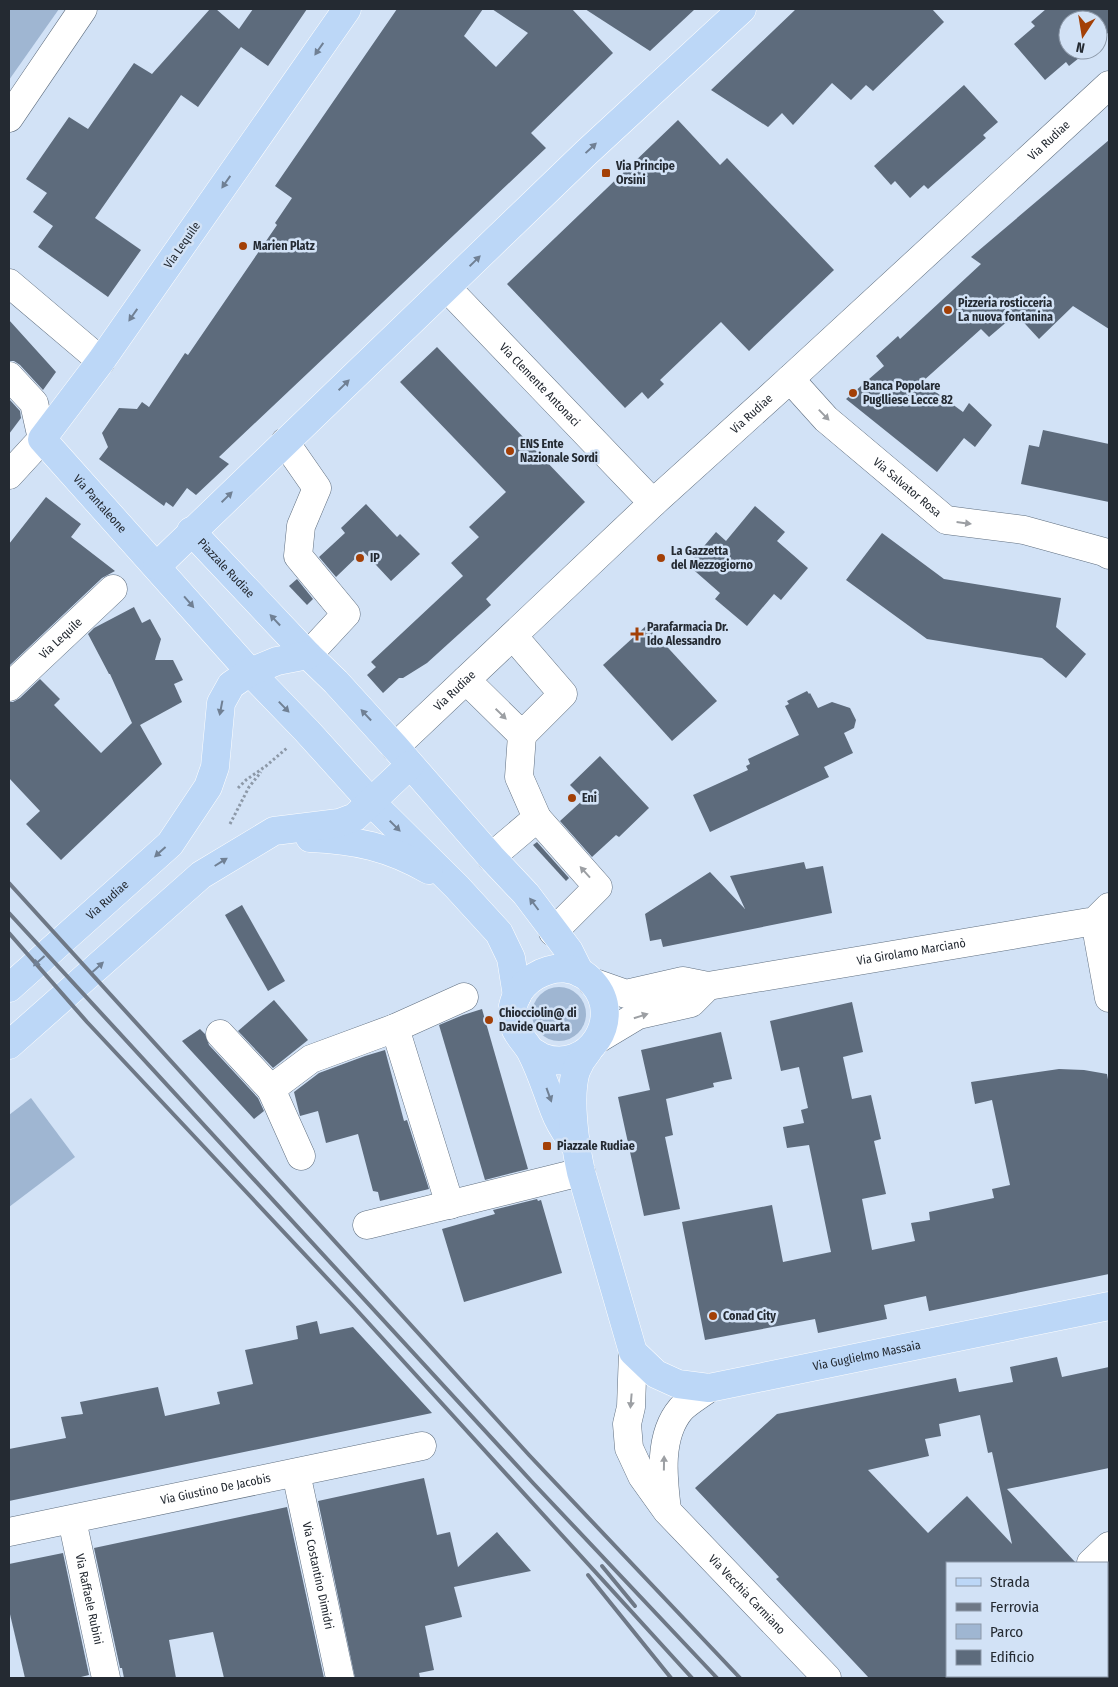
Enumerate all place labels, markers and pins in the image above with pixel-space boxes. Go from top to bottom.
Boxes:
place label: Via Principe Orsini [615,159,675,187]
marker: Via Principe Orsini [600,167,612,179]
place label: Marien Platz [253,239,315,253]
marker: Marien Platz [237,240,249,252]
place label: Pizzeria rosticceria La nuova fontanina [958,296,1053,324]
marker: Pizzeria rosticceria La nuova fontanina [942,304,954,316]
place label: Banca Popolare Puglliese Lecce 82 [863,379,953,407]
marker: Banca Popolare Puglliese Lecce 82 [847,387,859,399]
place label: ENS Ente Nazionale Sordi [520,437,598,465]
marker: ENS Ente Nazionale Sordi [504,445,516,457]
place label: La Gazzetta del Mezzogiorno [671,544,754,572]
place label: IP [370,551,380,565]
marker: IP [354,552,366,564]
marker: La Gazzetta del Mezzogiorno [655,552,667,564]
place label: Parafarmacia Dr. Ido Alessandro [647,620,728,648]
marker: Parafarmacia Dr. Ido Alessandro [631,628,643,640]
place label: Eni [582,791,597,805]
marker: Eni [566,792,578,804]
place label: Chiocciolin@ di Davide Quarta [499,1006,577,1034]
marker: Chiocciolin@ di Davide Quarta [483,1014,495,1026]
place label: Piazzale Rudiae [557,1139,635,1153]
marker: Piazzale Rudiae [541,1140,553,1152]
place label: Conad City [723,1309,776,1323]
marker: Conad City [707,1310,719,1322]

